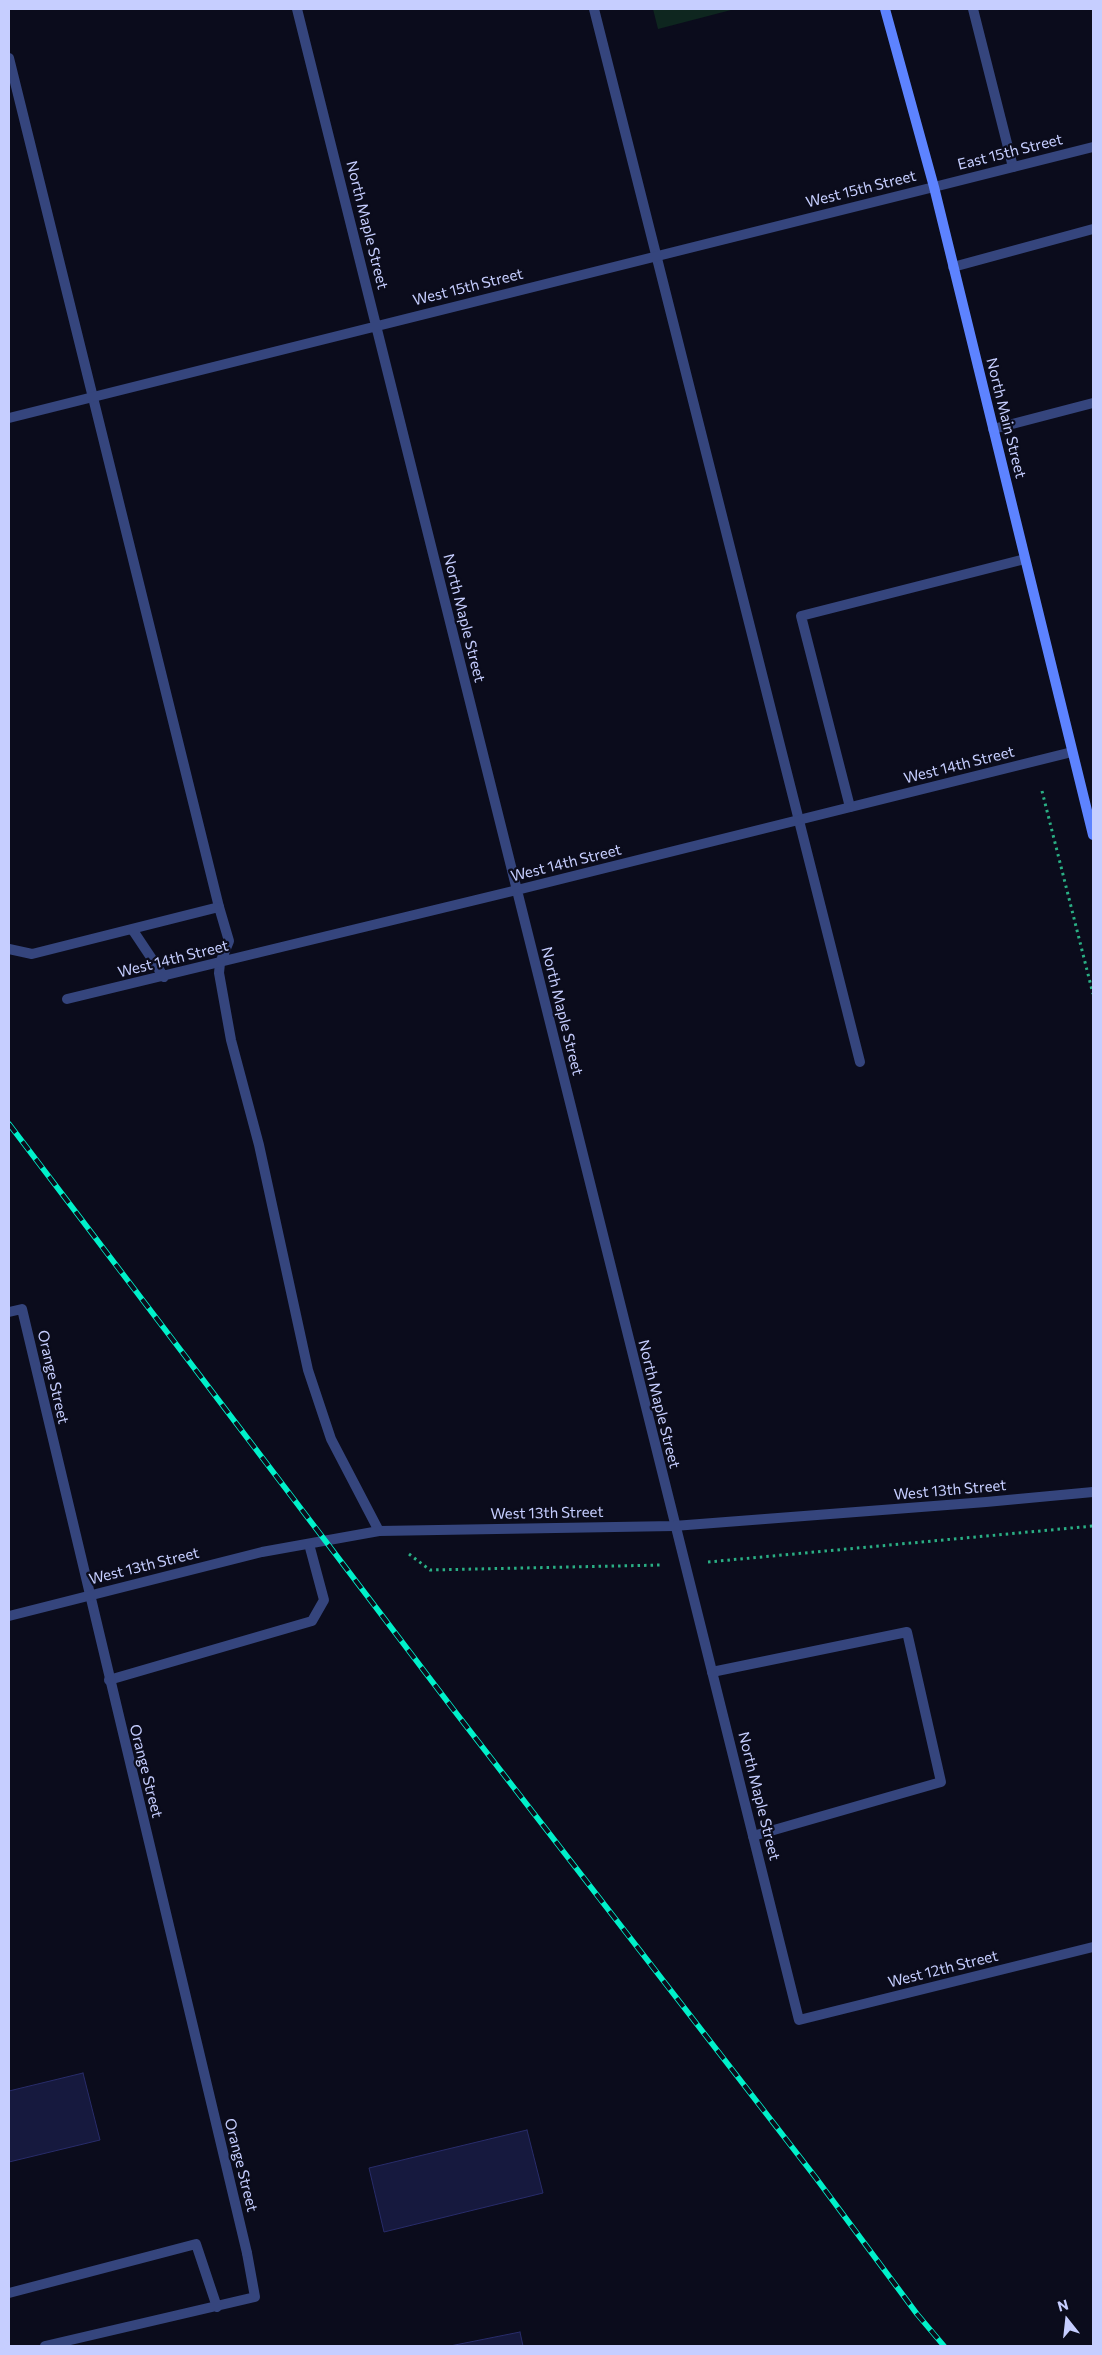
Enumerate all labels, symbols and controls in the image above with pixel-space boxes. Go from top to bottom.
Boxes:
street label: East 15th Street [956,130,1064,174]
street label: North Maple Street [342,159,392,291]
street label: West 15th Street [804,167,918,211]
street label: West 15th Street [411,265,525,309]
street label: North Main Street [982,356,1030,480]
street label: North Maple Street [439,552,489,684]
street label: West 14th Street [902,743,1016,787]
street label: West 14th Street [509,841,623,885]
street label: West 14th Street [116,937,230,981]
street label: North Maple Street [537,945,587,1077]
street label: Orange Street [33,1328,73,1426]
street label: North Maple Street [634,1338,684,1470]
street label: West 13th Street [893,1476,1007,1504]
street label: West 13th Street [490,1503,604,1523]
street label: West 13th Street [87,1544,201,1588]
street label: Orange Street [126,1722,166,1820]
street label: North Maple Street [734,1730,784,1862]
street label: West 12th Street [886,1947,1000,1991]
street label: Orange Street [221,2116,261,2214]
north arrow [1042,2295,1092,2345]
text: N [1055,2295,1070,2315]

